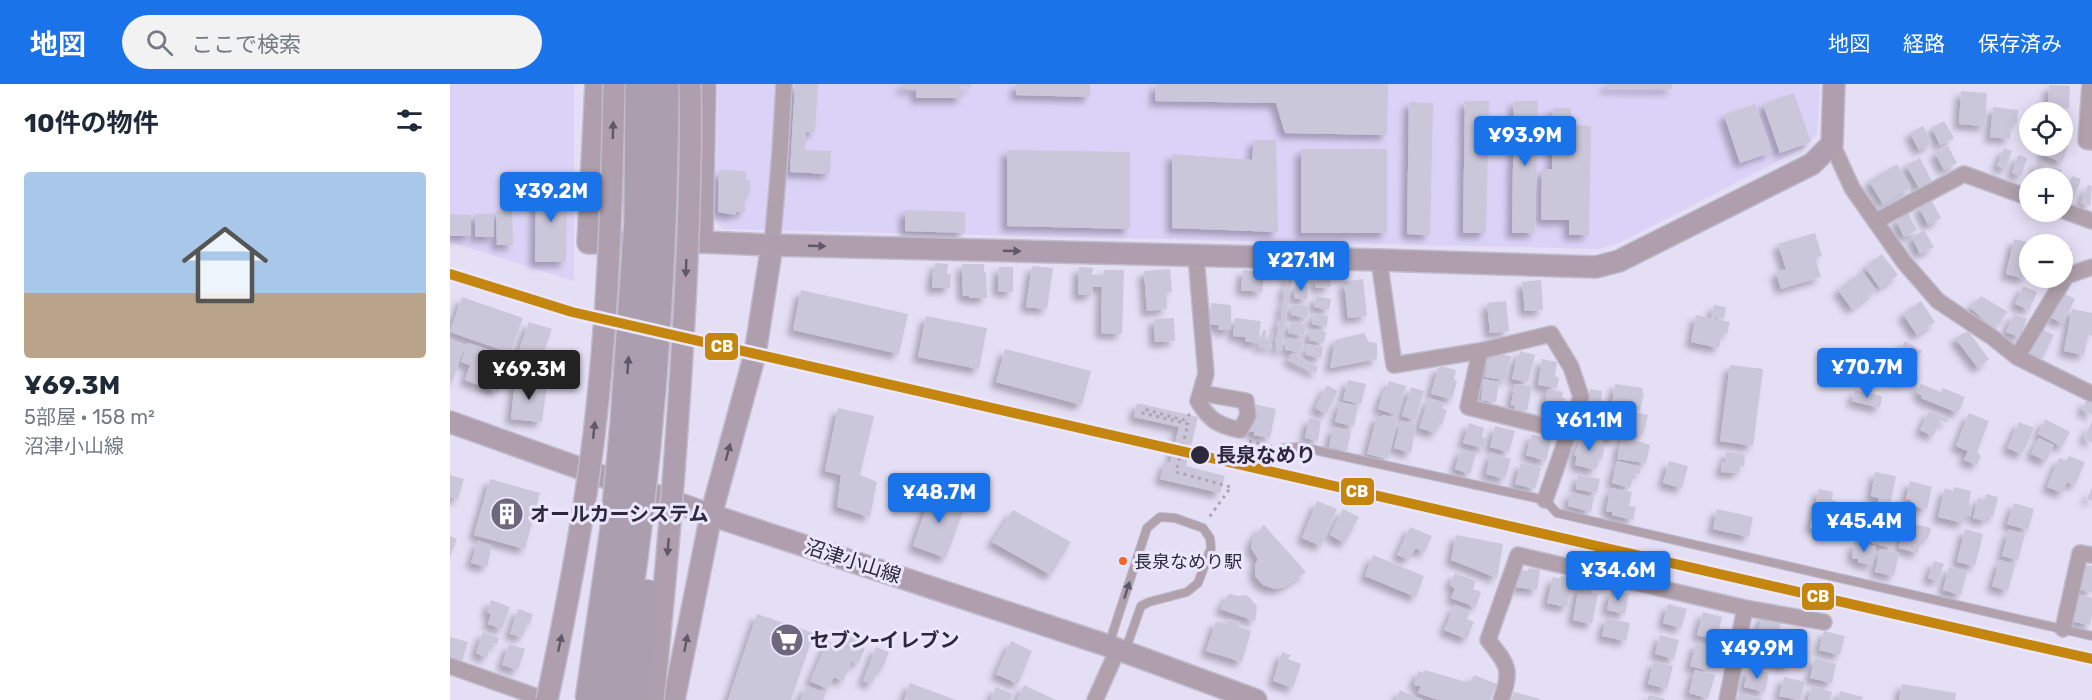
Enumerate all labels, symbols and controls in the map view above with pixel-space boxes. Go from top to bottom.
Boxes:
search box [122,15,542,69]
icon: search [143,26,176,59]
text: 地図 [30,28,86,61]
text: ここで検索 [191,31,301,58]
text: 地図 [1828,31,1870,56]
text: 経路 [1903,31,1945,56]
text: 保存済み [1978,31,2062,56]
map controls [2019,102,2073,288]
button: locate [2019,102,2073,156]
icon: filters [393,104,426,137]
text: 10件の物件 [24,108,159,139]
pin: ¥93.9M [1476,116,1574,167]
one-way arrow [609,121,618,140]
text: ¥93.9M [1488,123,1562,147]
button: + [2019,168,2073,222]
pin: ¥39.2M [502,172,600,223]
text: ¥39.2M [514,179,588,203]
icon: home [171,211,279,319]
button: − [2019,234,2073,288]
pin: ¥27.1M [1252,241,1350,292]
one-way arrow [808,242,827,251]
one-way arrow [1003,247,1022,256]
text: ¥27.1M [1267,248,1335,272]
one-way arrow [682,259,691,278]
line badge: CB [704,332,739,361]
text: CB [711,337,733,356]
pin: ¥70.7M [1818,348,1916,399]
pin: ¥69.3M [480,350,578,401]
text: ¥70.7M [1831,355,1903,379]
one-way arrow [623,356,633,375]
text: ¥69.3M [492,357,566,381]
text: ¥69.3M [24,370,120,401]
pin: ¥61.1M [1540,401,1638,452]
text: 5部屋 · 158 m² [24,405,155,429]
text: ¥61.1M [1555,408,1623,432]
one-way arrow [589,420,599,439]
text: 沼津小山線 [24,434,124,458]
one-way arrow [724,443,733,461]
place label: 長泉なめり [1216,443,1316,467]
marker: 長泉なめり [1189,444,1211,466]
pin: ¥48.7M [890,473,988,524]
line badge: CB [1340,477,1375,506]
text: ¥48.7M [902,480,976,504]
text: CB [1346,482,1368,501]
building icon: オールカーシステム [489,496,525,532]
place label: オールカーシステム [530,502,708,526]
pin: ¥45.4M [1815,502,1913,553]
text: ¥45.4M [1826,509,1902,533]
street label: 沼津小山線 [802,534,904,588]
one-way arrow [664,537,673,556]
place label: 長泉なめり駅 [1134,551,1242,573]
pin: ¥34.6M [1569,551,1667,602]
marker: 長泉なめり駅 [1117,555,1129,567]
text: ¥34.6M [1580,558,1656,582]
one-way arrow [1123,581,1132,599]
line badge: CB [1801,582,1835,611]
text: CB [1807,587,1829,606]
supermarket icon: セブン-イレブン [769,622,805,658]
place label: セブン-イレブン [810,628,960,652]
pin: ¥49.9M [1708,629,1806,680]
one-way arrow [556,633,565,652]
one-way arrow [682,633,691,652]
text: ¥49.9M [1720,636,1794,660]

